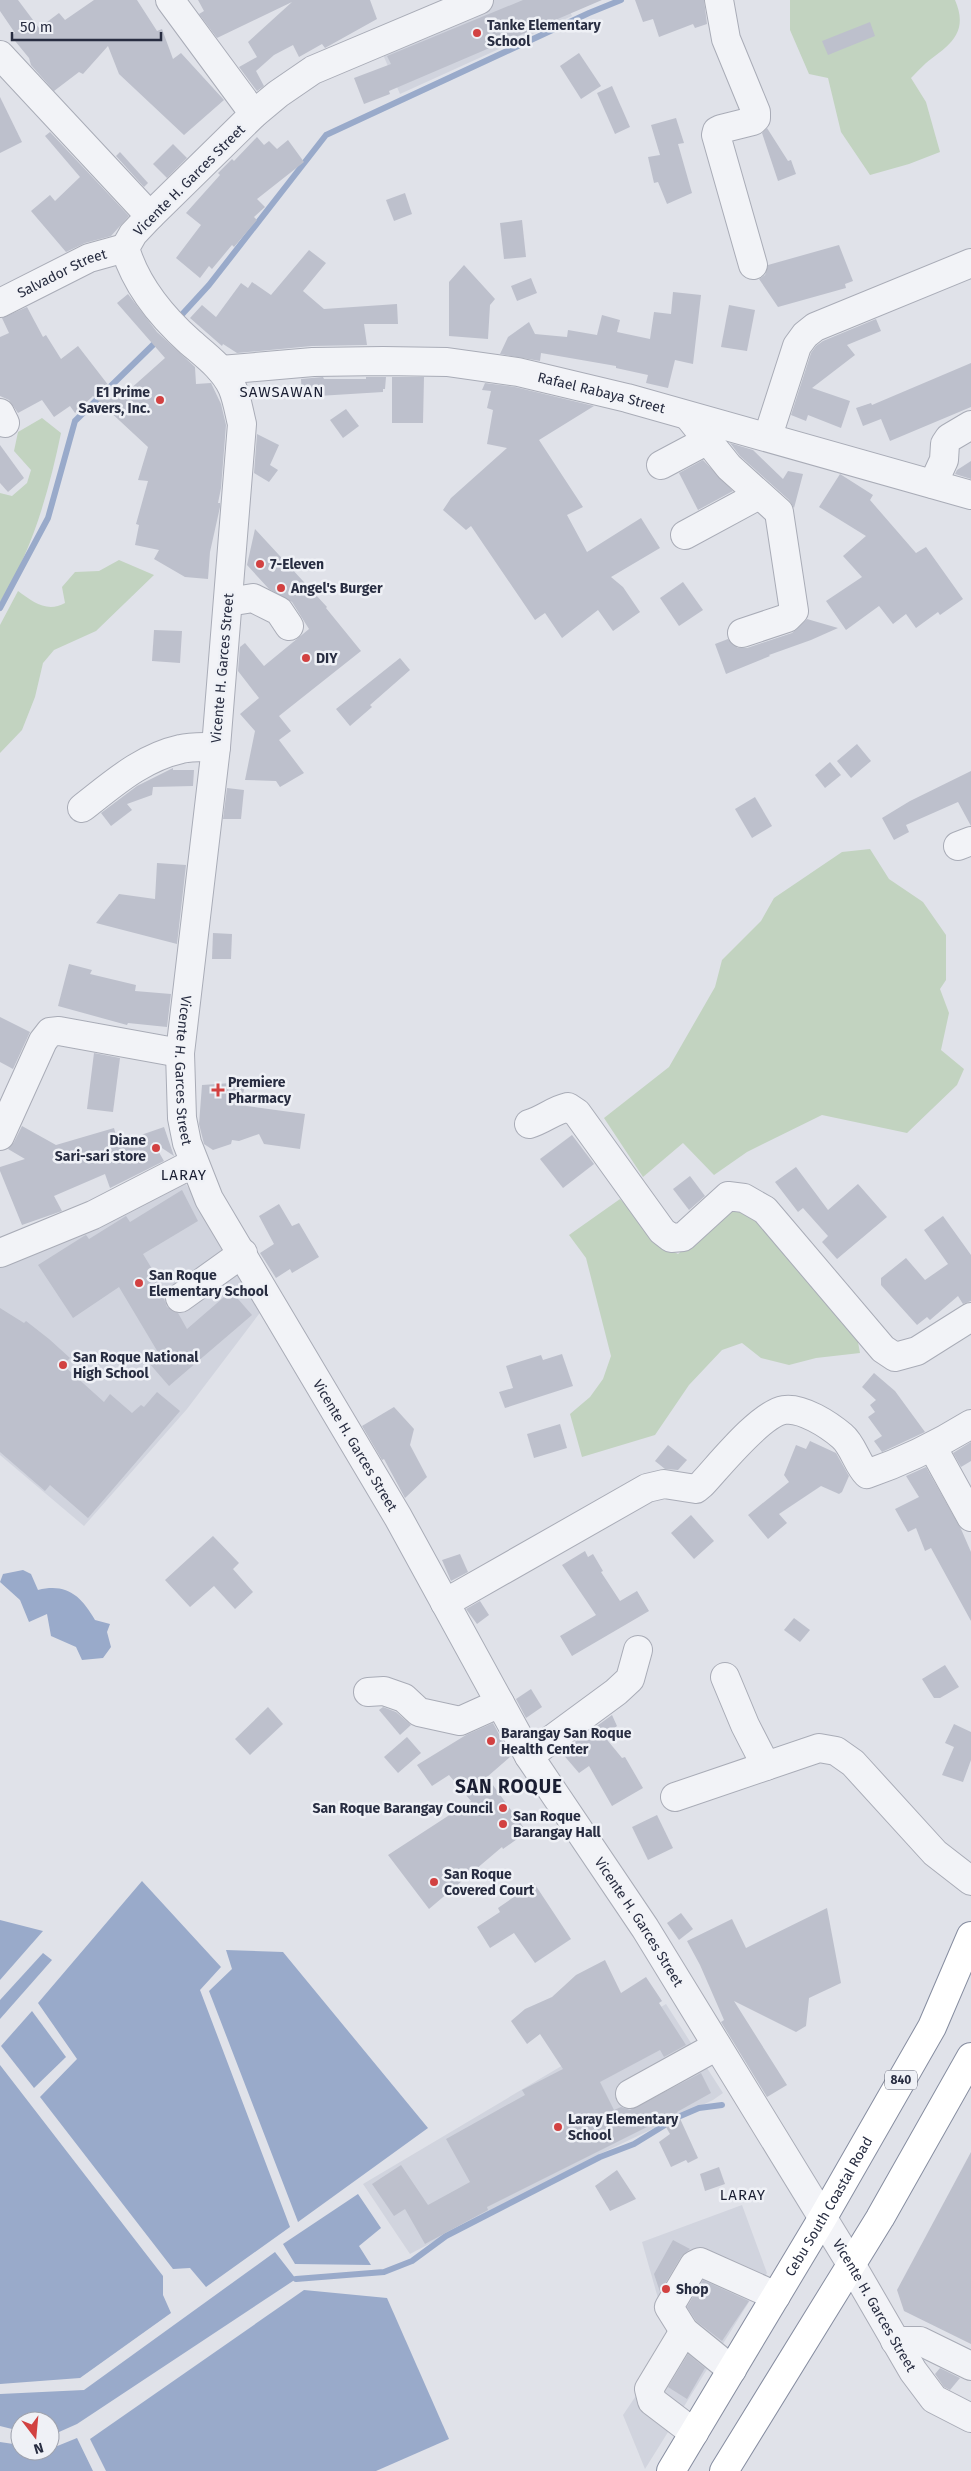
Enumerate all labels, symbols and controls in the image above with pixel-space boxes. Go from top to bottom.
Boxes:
scale bar [12,10,161,42]
place label: Tanke Elementary School [487,17,601,50]
text: 50 m [20,18,53,36]
marker: Tanke Elementary School [471,27,483,39]
street label: Vicente H. Garces Street [130,120,249,240]
street label: Salvador Street [15,245,109,302]
street label: Rafael Rabaya Street [536,369,668,418]
district label: SAWSAWAN [240,383,324,401]
place label: E1 Prime Savers, Inc. [78,384,150,417]
marker: E1 Prime Savers, Inc. [154,394,166,406]
place label: 7-Eleven [270,556,324,573]
marker: 7-Eleven [254,558,266,570]
place label: Angel's Burger [290,580,383,597]
marker: Angel's Burger [275,582,287,594]
street label: Vicente H. Garces Street [207,591,238,744]
place label: DIY [316,650,338,667]
marker: DIY [300,652,312,664]
street label: Vicente H. Garces Street [171,994,195,1148]
place label: Premiere Pharmacy [228,1074,292,1107]
marker: Premiere Pharmacy [212,1084,224,1096]
place label: Diane Sari-sari store [55,1132,146,1165]
marker: Diane Sari-sari store [150,1142,162,1154]
district label: LARAY [161,1166,207,1184]
place label: San Roque Elementary School [149,1267,269,1300]
marker: San Roque Elementary School [133,1277,145,1289]
place label: San Roque National High School [73,1349,199,1382]
marker: San Roque National High School [57,1359,69,1371]
street label: Vicente H. Garces Street [309,1376,401,1516]
place label: Barangay San Roque Health Center [501,1725,632,1758]
marker: Barangay San Roque Health Center [485,1735,497,1747]
district label: SAN ROQUE [455,1775,563,1798]
place label: San Roque Barangay Council [312,1800,494,1817]
marker: San Roque Barangay Council [497,1802,509,1814]
place label: San Roque Barangay Hall [513,1808,602,1841]
marker: San Roque Barangay Hall [497,1818,509,1830]
street label: Vicente H. Garces Street [591,1854,687,1991]
place label: San Roque Covered Court [444,1866,535,1899]
marker: San Roque Covered Court [428,1876,440,1888]
road number: 840 [885,2070,917,2090]
place label: Laray Elementary School [568,2111,679,2144]
marker: Laray Elementary School [552,2121,564,2133]
street label: Cebu South Coastal Road [782,2134,876,2279]
district label: LARAY [720,2186,766,2204]
street label: Vicente H. Garces Street [829,2236,920,2376]
place label: Shop [676,2281,709,2298]
marker: Shop [660,2283,672,2295]
north arrow [10,2411,60,2461]
text: N [32,2439,45,2457]

